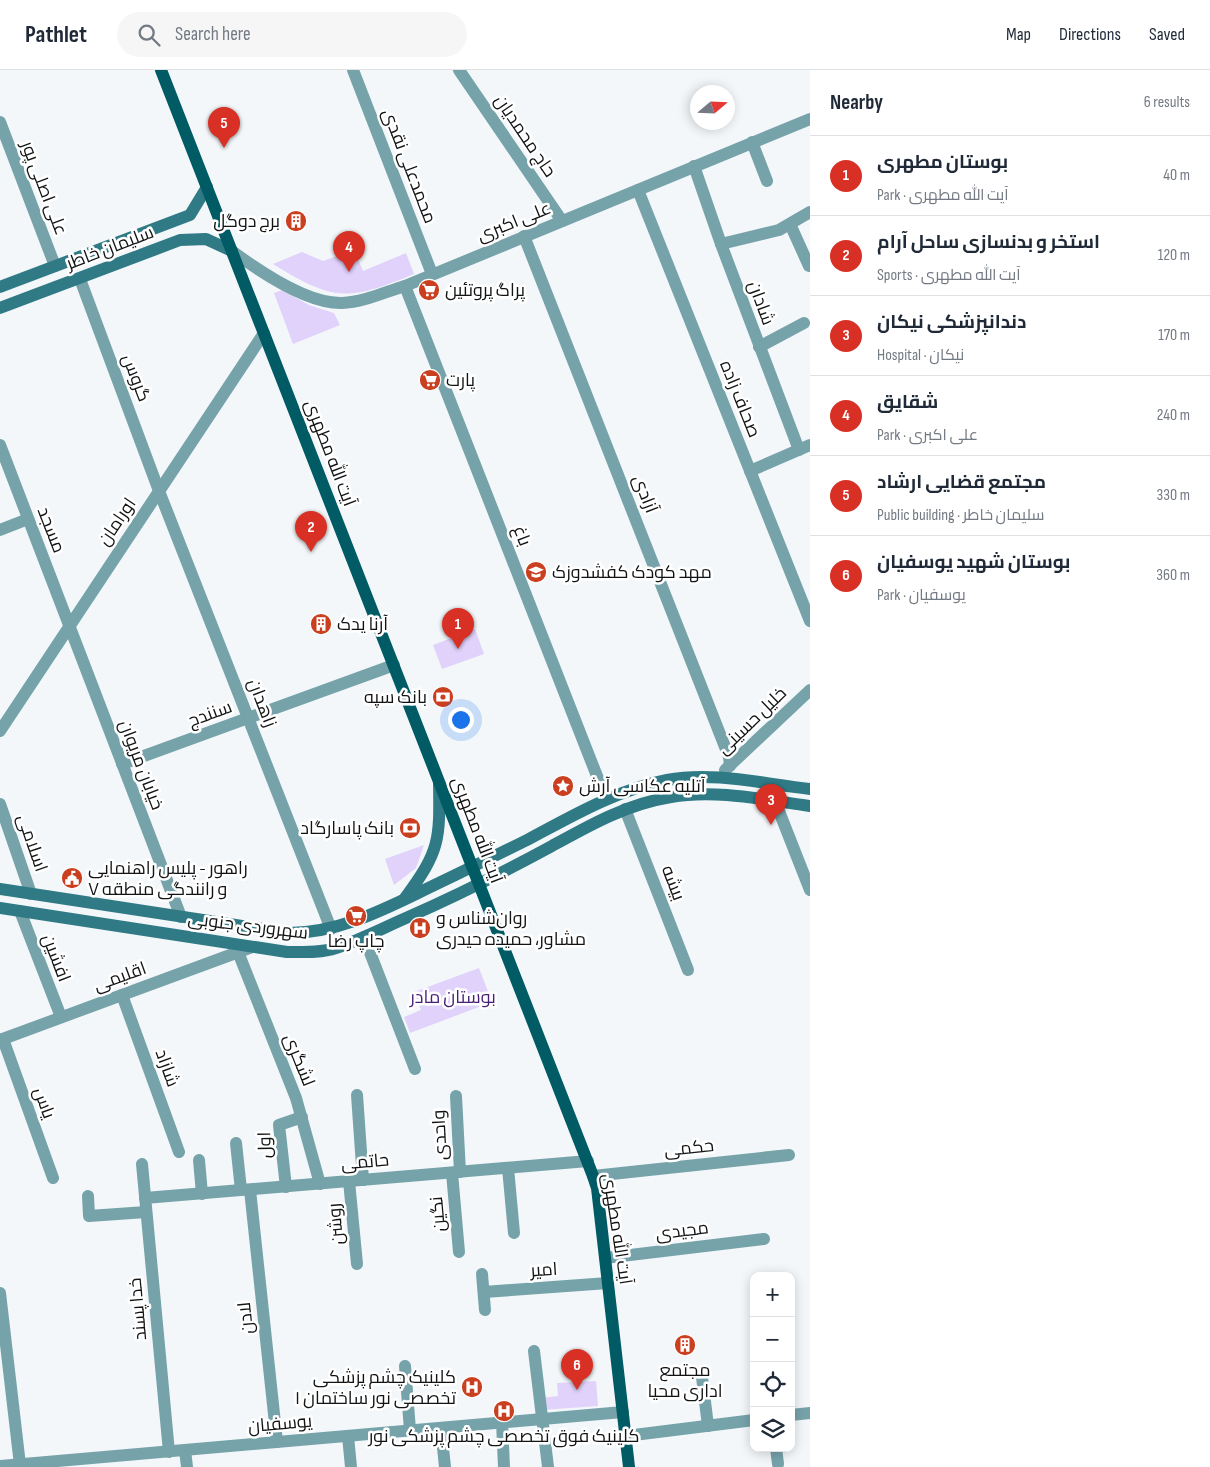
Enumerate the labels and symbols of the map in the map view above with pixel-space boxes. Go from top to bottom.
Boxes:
north arrow [690,85,735,130]
street label: حاج محمدیان [489,91,560,182]
street label: محمدعلی نقدی [377,106,441,226]
pin: 5 [208,107,240,148]
street label: علی اصلی پور [15,137,72,238]
street label: علی‌ اکبری [474,198,554,246]
building icon: برج دوگل [284,209,308,233]
place label: برج دوگل [213,211,280,233]
street label: سلیمان خاطر [62,222,157,275]
pin: 4 [333,231,365,272]
supermarket icon: پراگ پروتئین [417,278,441,302]
street label: شادان [743,278,779,328]
place label: پراگ پروتئین [445,280,525,302]
street label: گروس [117,351,155,405]
street label: صحاف زاده [715,357,765,441]
supermarket icon: پارت [418,368,442,392]
place label: پارت [446,370,475,392]
street label: آیت الله مطهری [300,396,362,509]
street label: آزادی [628,472,662,516]
street label: اورامان [93,494,141,550]
street label: مسجد [33,504,69,556]
pin: 2 [295,511,327,552]
street label: باغ [508,523,535,549]
school or university icon: مهد کودک کفشدوزک [524,560,548,584]
place label: مهد کودک کفشدوزک [552,562,712,583]
pin: 1 [442,608,474,649]
building icon: آرنا یدک [309,612,333,636]
place label: آرنا یدک [337,614,388,635]
street label: زاهدان [243,676,281,730]
street label: خلیل حسینی [713,683,791,759]
bank icon: بانک سپه [431,685,455,709]
place label: بانک سپه [364,687,427,708]
street label: سنندج [185,696,235,733]
your location [448,707,474,733]
street label: خیابان مریوان [114,717,168,813]
street label: آیت الله مطهری [447,773,509,886]
place icon: آتلیه عکاسی آرش [551,774,575,798]
place label: آتلیه عکاسی آرش [579,776,706,797]
pin: 3 [755,784,787,825]
street label: اسلامی [12,812,52,874]
bank icon: بانک پاسارگاد [398,816,422,840]
place label: بانک پاسارگاد [300,818,394,840]
place label: راهور - پلیس راهنمایی و رانندگی منطقه ۷ [88,858,248,900]
street label: بیشه [657,862,689,904]
public building icon: راهور - پلیس راهنمایی و رانندگی منطقه ۷ [60,866,84,890]
supermarket icon: چاپ رضا [344,904,368,928]
street label: سهروردی جنوبی [187,908,309,944]
place label: روان‌شناس و مشاور، حمیده حیدری [436,908,586,950]
hospital icon: روان‌شناس و مشاور، حمیده حیدری [408,916,432,940]
street label: افشین [37,931,75,985]
place label: چاپ رضا [327,931,385,953]
street label: اقلیمی [91,958,149,996]
park label: بوستان مادر [409,987,496,1008]
street label: لشگری [279,1031,319,1089]
street label: شازاد [151,1046,183,1090]
street label: یاس [29,1084,59,1122]
street label: واحدی [428,1109,452,1161]
street label: اول [254,1131,276,1159]
street label: حکمی [663,1135,715,1161]
street label: حاتمی [340,1149,390,1175]
street label: آیت الله مطهری [598,1172,638,1286]
street label: نگین [426,1195,450,1233]
street label: روشن [324,1202,348,1246]
street label: مجیدی [654,1217,710,1245]
street label: امیر [529,1259,558,1281]
street label: خدا پسند [125,1277,152,1341]
street label: لادن [234,1301,258,1335]
building icon: مجتمع اداری محیا [673,1333,697,1357]
pin: 6 [561,1349,593,1390]
place label: مجتمع اداری محیا [647,1360,723,1402]
place label: کلینیک چشم پزشکی تخصصی نور ساختمان ۱ [295,1367,456,1409]
hospital icon: کلینیک چشم پزشکی تخصصی نور ساختمان ۱ [460,1375,484,1399]
hospital icon: کلینیک فوق تخصصی چشم پزشکی نور [492,1399,516,1423]
street label: یوسفیان [247,1411,313,1437]
place label: کلینیک فوق تخصصی چشم پزشکی نور [368,1426,639,1448]

